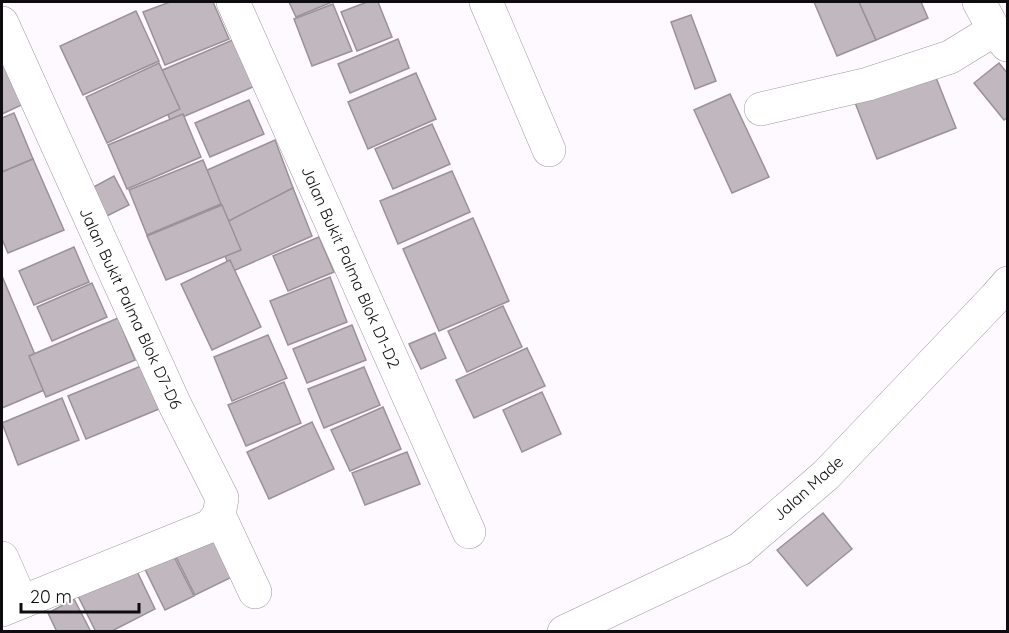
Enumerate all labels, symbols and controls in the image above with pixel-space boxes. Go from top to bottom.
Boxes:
street label: Jalan Bukit Palma Blok D1-D2 [297,163,405,371]
street label: Jalan Bukit Palma Blok D7-D6 [75,204,187,412]
street label: Jalan Made [769,451,847,525]
scale bar [21,576,140,614]
text: 20 m [30,585,72,608]

